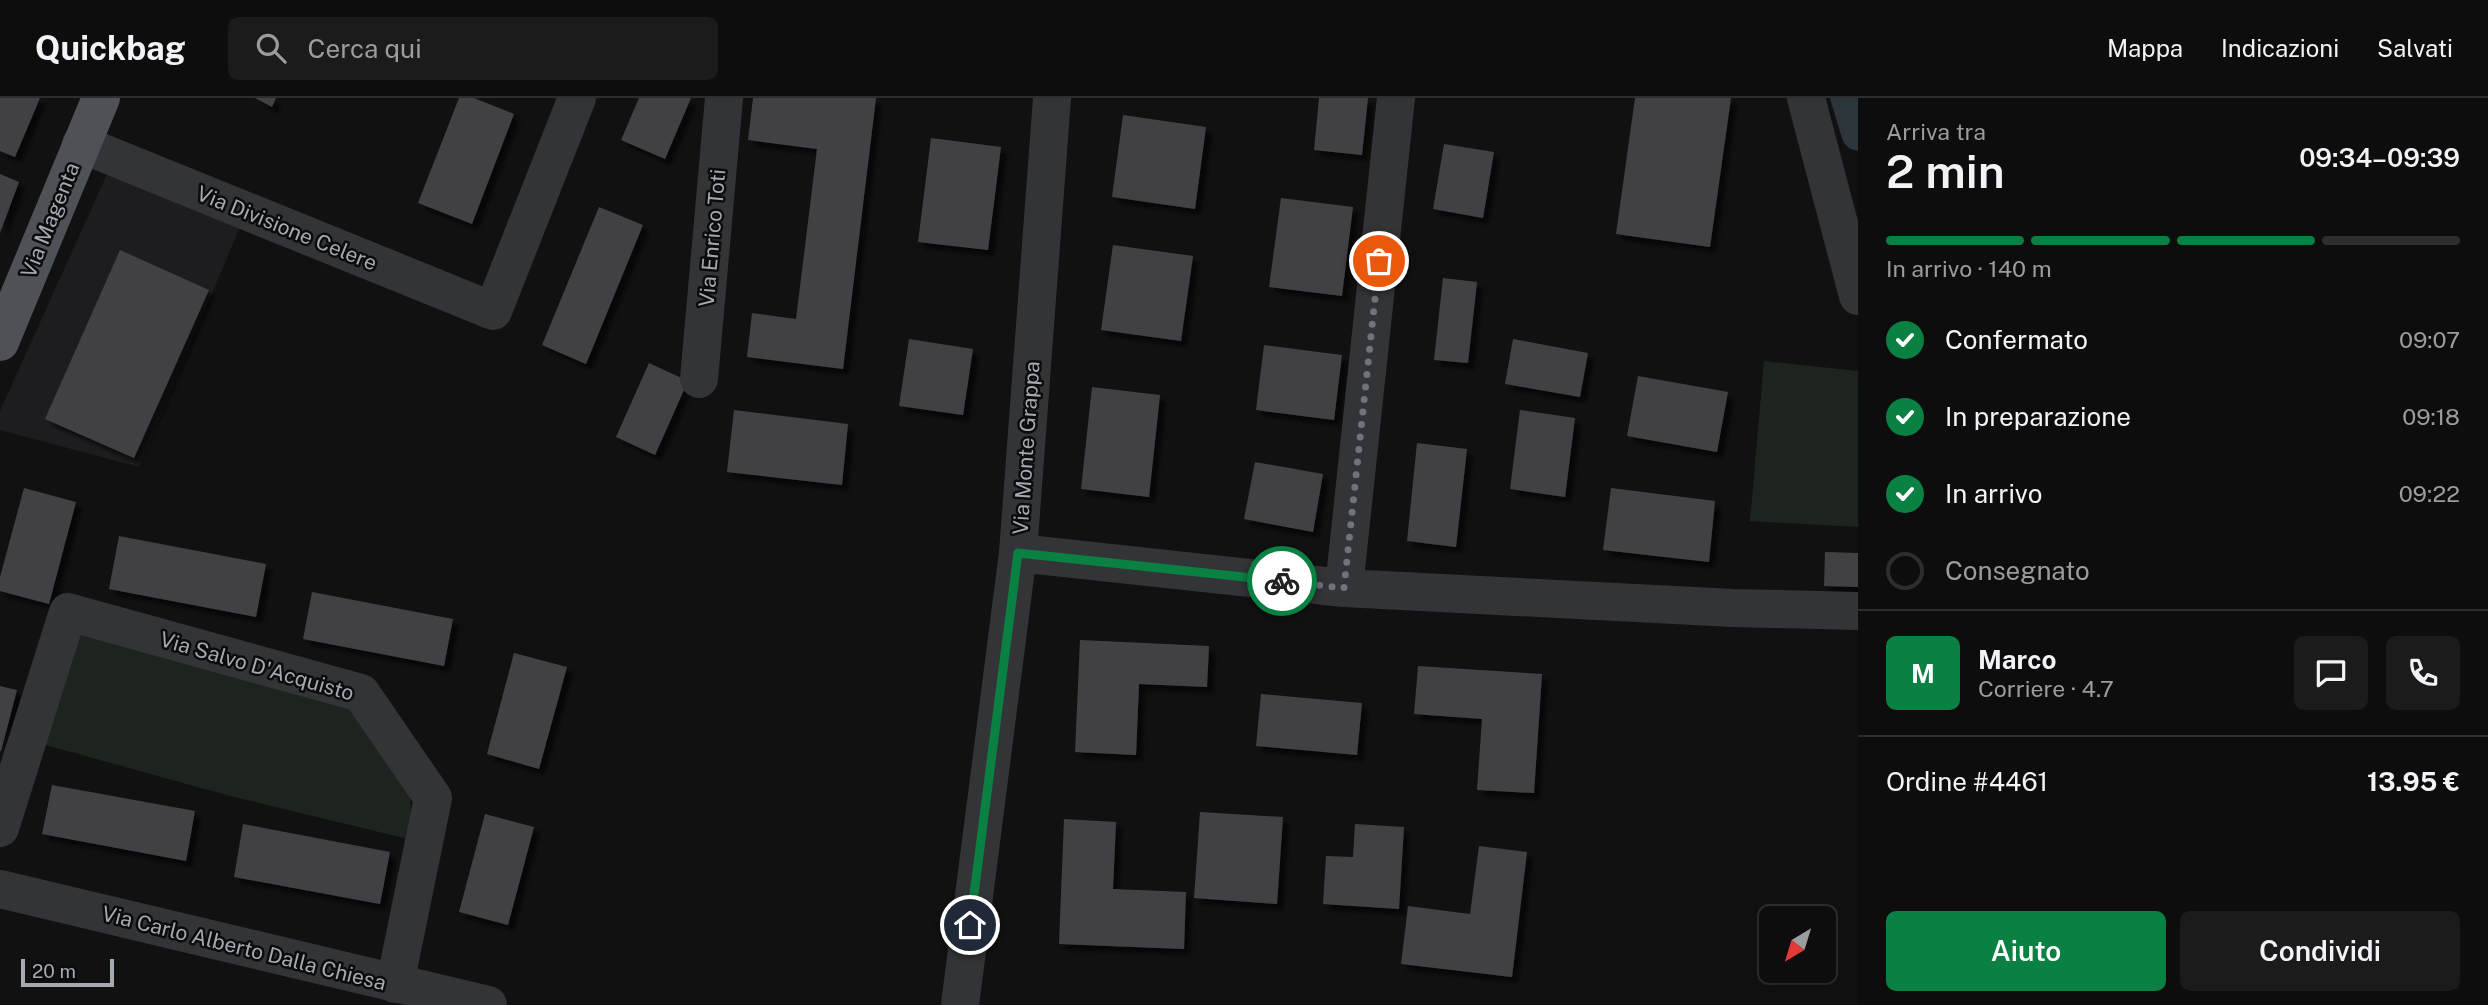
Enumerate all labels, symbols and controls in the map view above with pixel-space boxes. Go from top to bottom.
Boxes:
search box [228,17,718,80]
text: Quickbag [35,29,186,67]
icon: search [252,29,290,67]
text: Cerca qui [308,33,422,64]
text: Mappa [2107,34,2183,62]
text: Indicazioni [2221,34,2339,62]
text: Salvati [2377,34,2453,62]
text: Arriva tra [1886,118,1986,145]
text: 09:34–09:39 [2299,142,2460,173]
text: 2 min [1886,144,2005,198]
street label: Via Magenta [16,159,84,281]
street label: Via Enrico Toti [694,168,730,308]
street label: Via Divisione Celere [193,180,381,276]
pin [1349,231,1409,291]
icon: bag [1360,242,1398,280]
text: In arrivo · 140 m [1886,255,2052,282]
icon: check [1886,321,1924,359]
text: Confermato [1945,324,2088,355]
text: 09:07 [2399,326,2460,353]
street label: Via Monte Grappa [1007,360,1045,536]
icon: check [1886,398,1924,436]
text: In preparazione [1945,401,2131,432]
text: 09:18 [2402,403,2460,430]
icon: check [1886,475,1924,513]
text: In arrivo [1945,478,2042,509]
text: 09:22 [2399,480,2460,507]
courier [1247,546,1317,616]
text: Consegnato [1945,555,2090,586]
icon: bike [1263,562,1301,600]
street label: Via Salvo D'Acquisto [157,626,357,706]
button: chat [2294,636,2368,710]
button: phone [2386,636,2460,710]
text: Marco [1978,644,2056,675]
text: M [1911,658,1935,689]
text: Corriere · 4.7 [1978,675,2114,702]
text: Ordine #4461 [1886,766,2048,797]
text: 13.95 € [2367,766,2460,797]
pin [940,895,1000,955]
street label: Via Carlo Alberto Dalla Chiesa [99,901,389,995]
icon: home [951,906,989,944]
north arrow [1759,906,1836,984]
map controls [1759,906,1836,983]
button: Aiuto [1886,911,2166,991]
button: Condividi [2180,911,2460,991]
scale bar [21,956,114,988]
text: 20 m [32,960,76,982]

